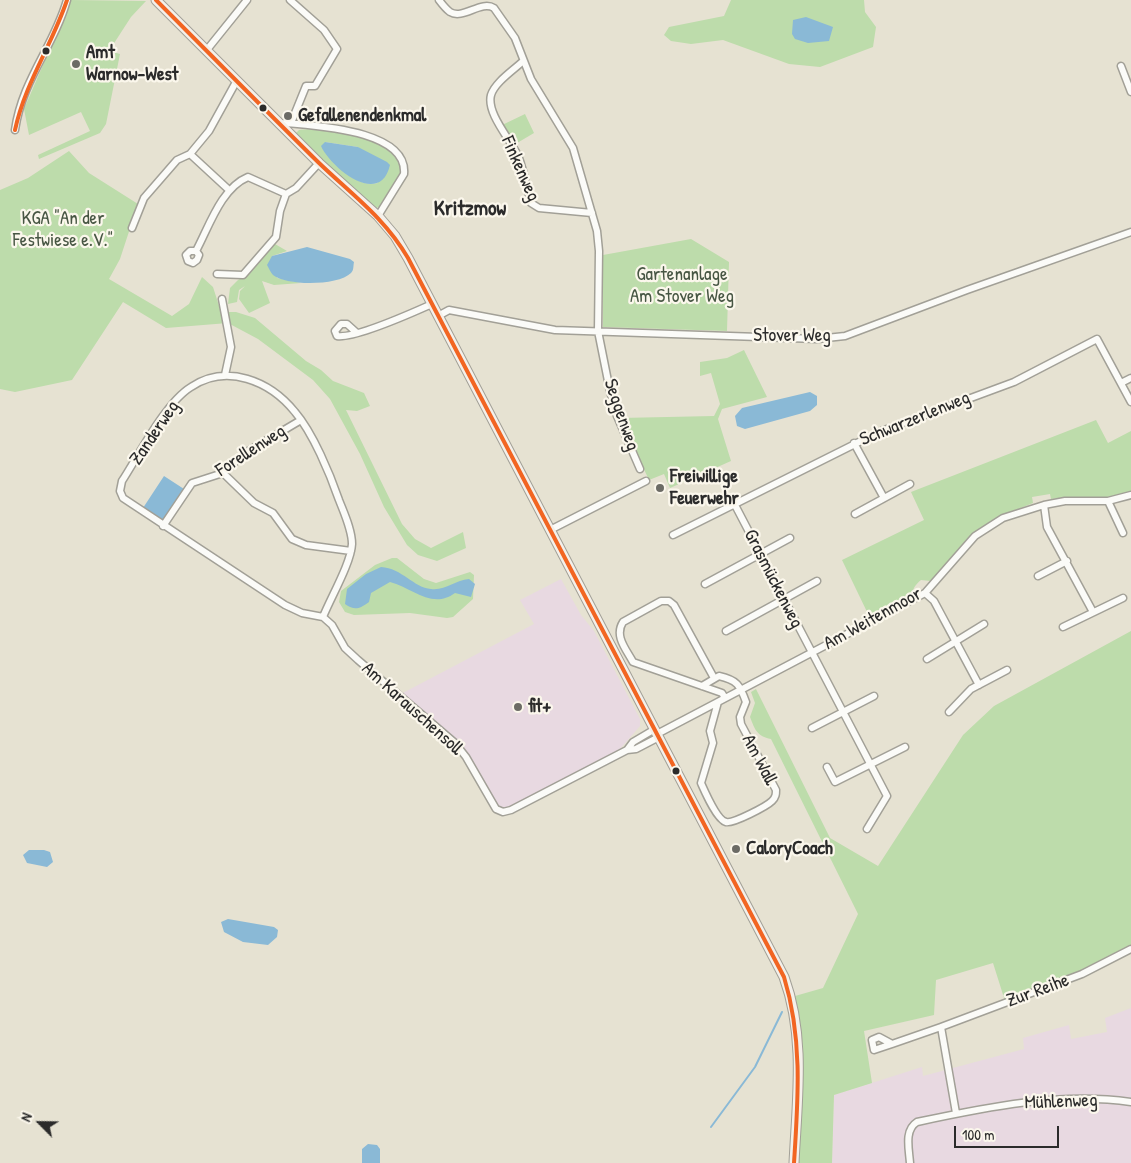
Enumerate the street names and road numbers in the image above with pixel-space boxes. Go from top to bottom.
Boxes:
street label: Finkenweg [496,133,544,205]
street label: Stover Weg [753,325,831,347]
street label: Seggenweg [598,376,644,454]
street label: Schwarzerlenweg [857,387,973,451]
street label: Zanderweg [125,396,185,470]
street label: Forellenweg [212,420,290,482]
street label: Grasmückenweg [738,526,808,632]
street label: Am Weitenmoor [820,583,926,655]
street label: Am Karauschensoll [357,658,467,760]
street label: Am Wall [736,731,782,789]
street label: Zur Reihe [1004,969,1072,1013]
street label: Mühlenweg [1024,1089,1098,1115]

